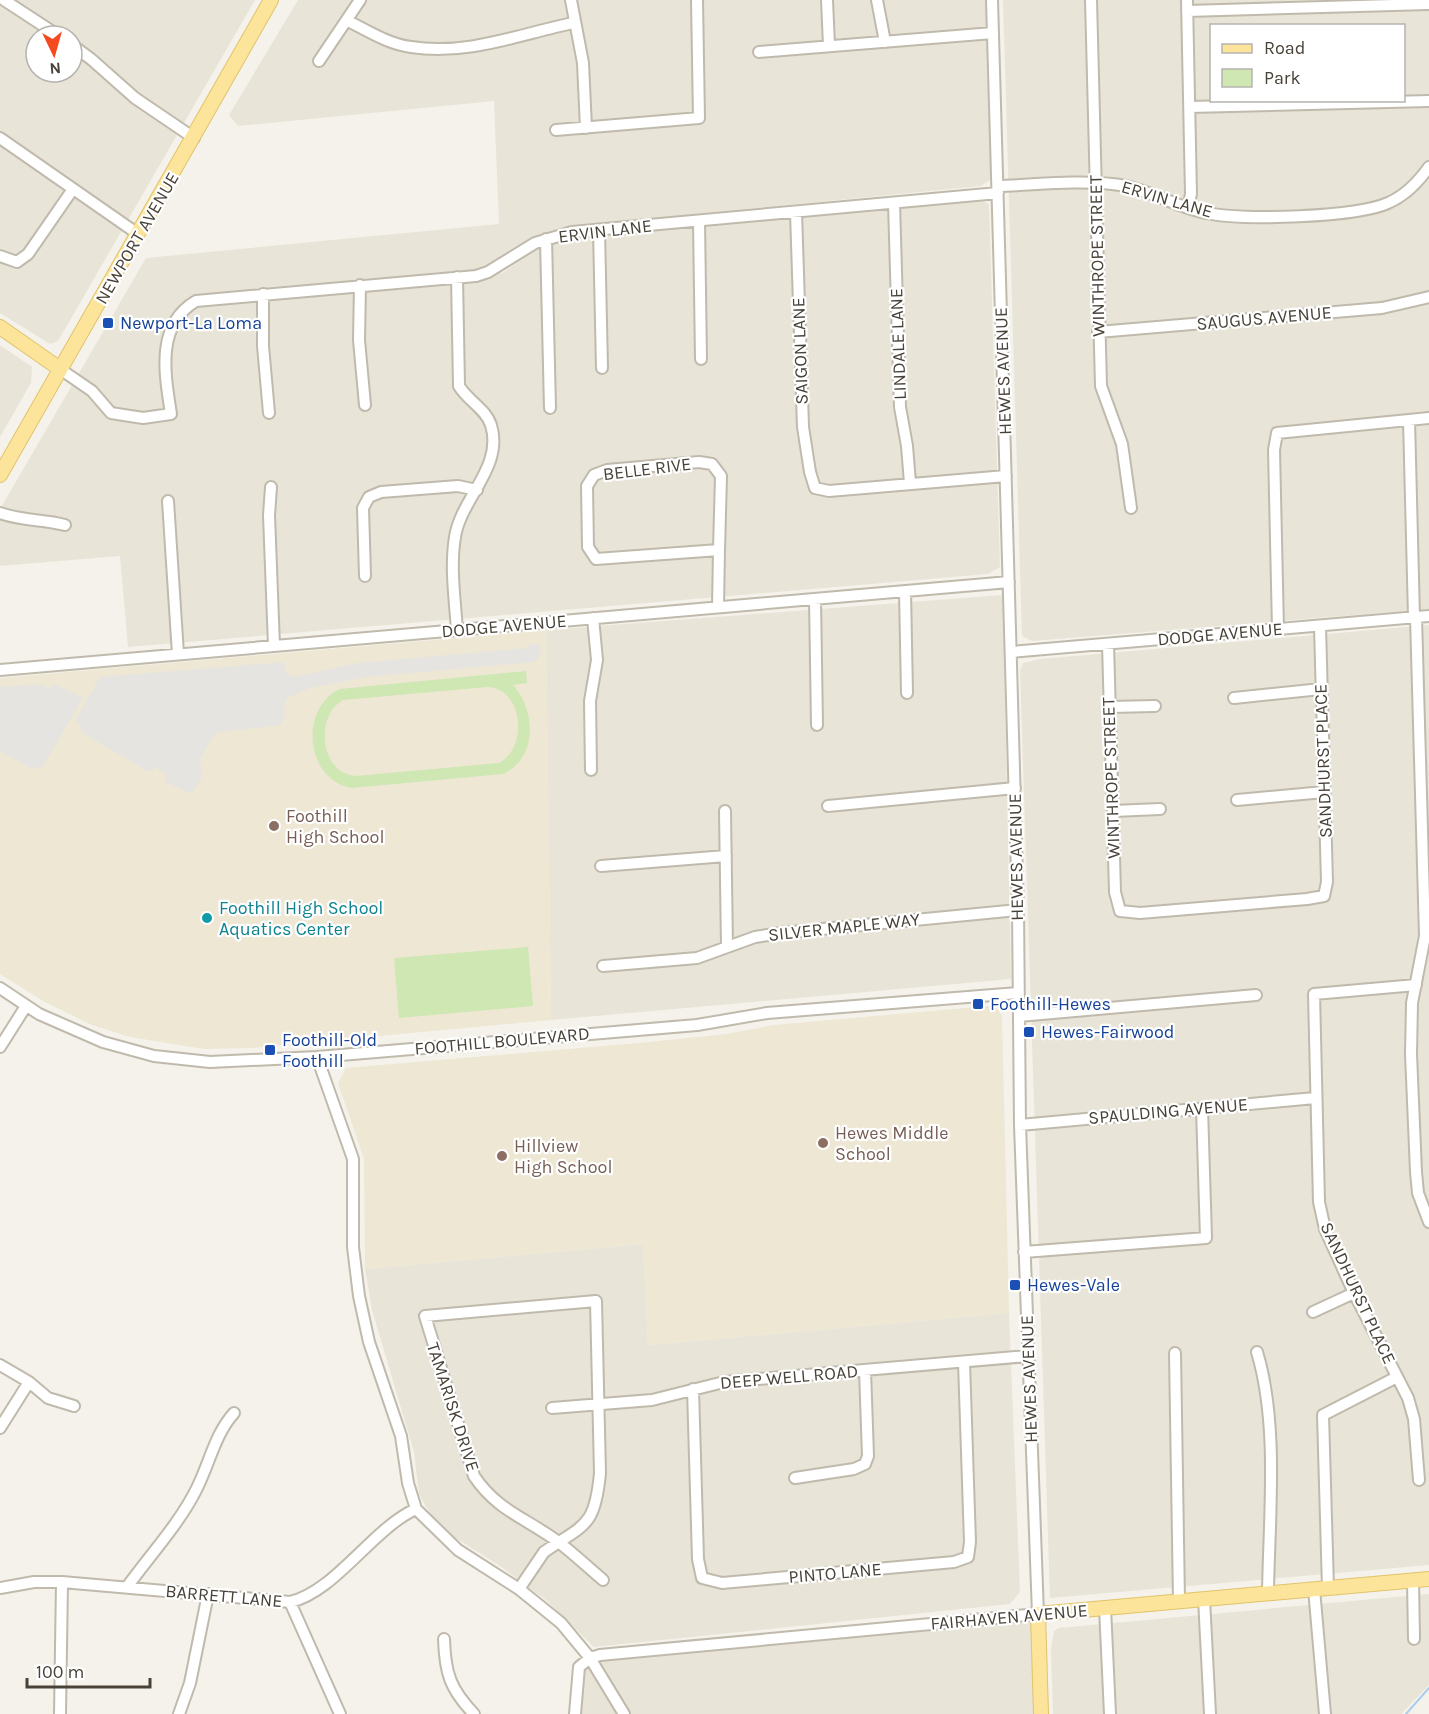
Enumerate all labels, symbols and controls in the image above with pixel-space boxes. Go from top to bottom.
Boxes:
north arrow [24,24,84,84]
legend [1210,24,1405,102]
text: Road [1264,37,1305,59]
text: N [49,58,62,78]
text: Park [1264,67,1301,89]
street label: NEWPORT AVENUE [90,168,184,308]
street label: WINTHROPE STREET [1085,175,1109,337]
street label: ERVIN LANE [1119,175,1215,223]
street label: ERVIN LANE [557,214,653,248]
street label: LINDALE LANE [885,288,911,400]
street label: SAIGON LANE [787,297,813,405]
street label: SAUGUS AVENUE [1195,301,1333,335]
street label: HEWES AVENUE [990,307,1016,435]
place label: Newport-La Loma [120,312,262,334]
marker: Newport-La Loma [101,316,115,330]
street label: BELLE RIVE [602,453,692,485]
street label: DODGE AVENUE [440,610,568,642]
street label: DODGE AVENUE [1156,618,1284,650]
street label: SANDHURST PLACE [1309,684,1337,838]
street label: WINTHROPE STREET [1097,697,1125,859]
street label: HEWES AVENUE [1004,793,1028,921]
place label: Foothill High School [286,805,384,848]
marker: Foothill High School [267,819,281,833]
place label: Foothill High School Aquatics Center [219,897,383,940]
street label: SILVER MAPLE WAY [767,908,921,946]
marker: Foothill High School Aquatics Center [200,911,214,925]
place label: Foothill-Hewes [990,993,1111,1015]
marker: Foothill-Hewes [971,997,985,1011]
place label: Hewes-Fairwood [1041,1021,1174,1043]
street label: FOOTHILL BOULEVARD [414,1022,590,1060]
marker: Hewes-Fairwood [1022,1025,1036,1039]
place label: Foothill-Old Foothill [282,1029,377,1072]
marker: Foothill-Old Foothill [263,1043,277,1057]
street label: SPAULDING AVENUE [1087,1093,1249,1129]
place label: Hewes Middle School [835,1122,949,1165]
place label: Hillview High School [514,1135,612,1178]
marker: Hewes Middle School [816,1136,830,1150]
marker: Hillview High School [495,1149,509,1163]
street label: SANDHURST PLACE [1315,1218,1401,1368]
place label: Hewes-Vale [1027,1274,1120,1296]
marker: Hewes-Vale [1008,1278,1022,1292]
street label: HEWES AVENUE [1016,1315,1042,1443]
street label: TAMARISK DRIVE [422,1340,484,1474]
street label: DEEP WELL ROAD [719,1360,859,1394]
street label: PINTO LANE [788,1558,882,1588]
street label: BARRETT LANE [165,1580,283,1612]
street label: FAIRHAVEN AVENUE [929,1599,1089,1635]
scale bar [27,1651,150,1689]
text: 100 m [36,1661,84,1683]

